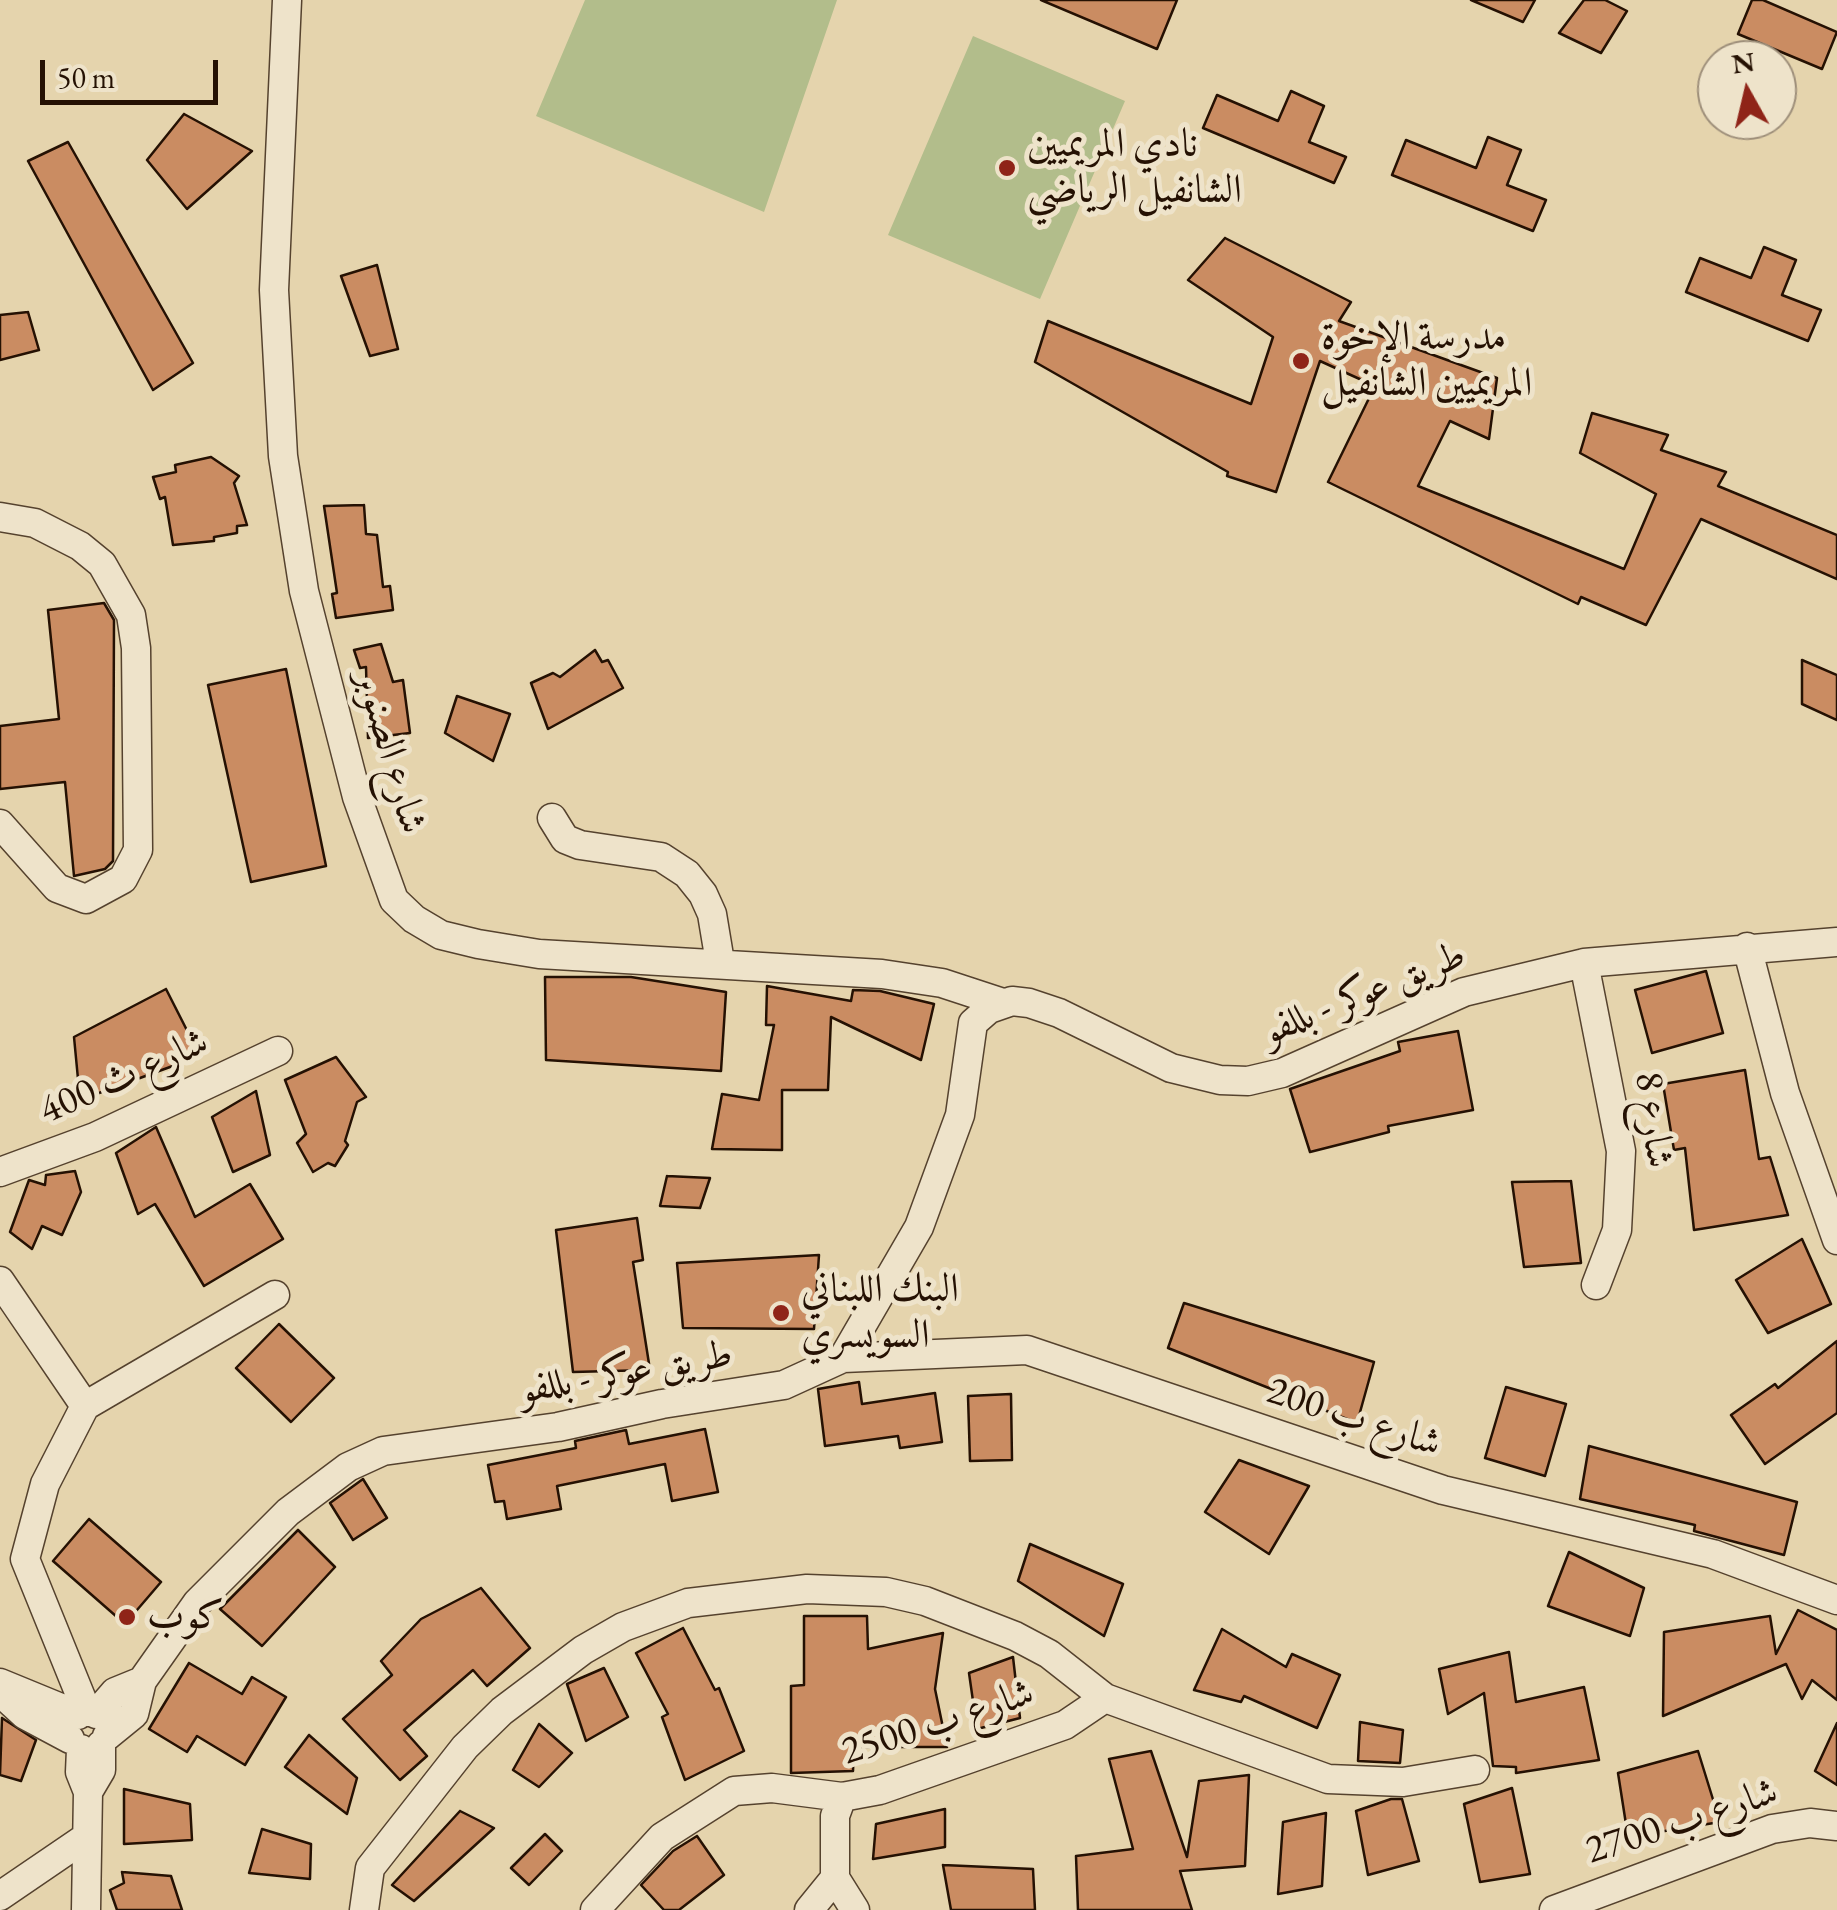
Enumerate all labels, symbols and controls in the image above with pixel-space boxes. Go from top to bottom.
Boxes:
scale bar [45,40,222,102]
north arrow [1697,40,1797,140]
text: N [1729,43,1757,82]
text: 50 m [57,58,115,97]
place label: نادي المريميين الشانفيل الرياضي [1027,121,1242,215]
marker: نادي المريميين الشانفيل الرياضي [996,157,1018,179]
place label: مدرسة الإخوة المريميين الشانفيل [1321,314,1532,408]
marker: مدرسة الإخوة المريميين الشانفيل [1290,350,1312,372]
street label: شارع الصنوبر [344,665,436,839]
street label: طريق عوكر - بللفو [1255,931,1473,1057]
street label: شارع ث 400 [32,1018,216,1136]
street label: شارع 8 [1623,1069,1683,1171]
place label: البنك اللبناني السويسري [801,1266,959,1360]
marker: البنك اللبناني السويسري [770,1302,792,1324]
street label: طريق عوكر - بللفو [516,1331,736,1415]
street label: شارع ب 200 [1261,1367,1447,1469]
place label: كوب [147,1593,224,1641]
marker: كوب [116,1606,138,1628]
street label: شارع ب 2500 [836,1669,1040,1777]
street label: شارع ب 2700 [1580,1768,1784,1876]

